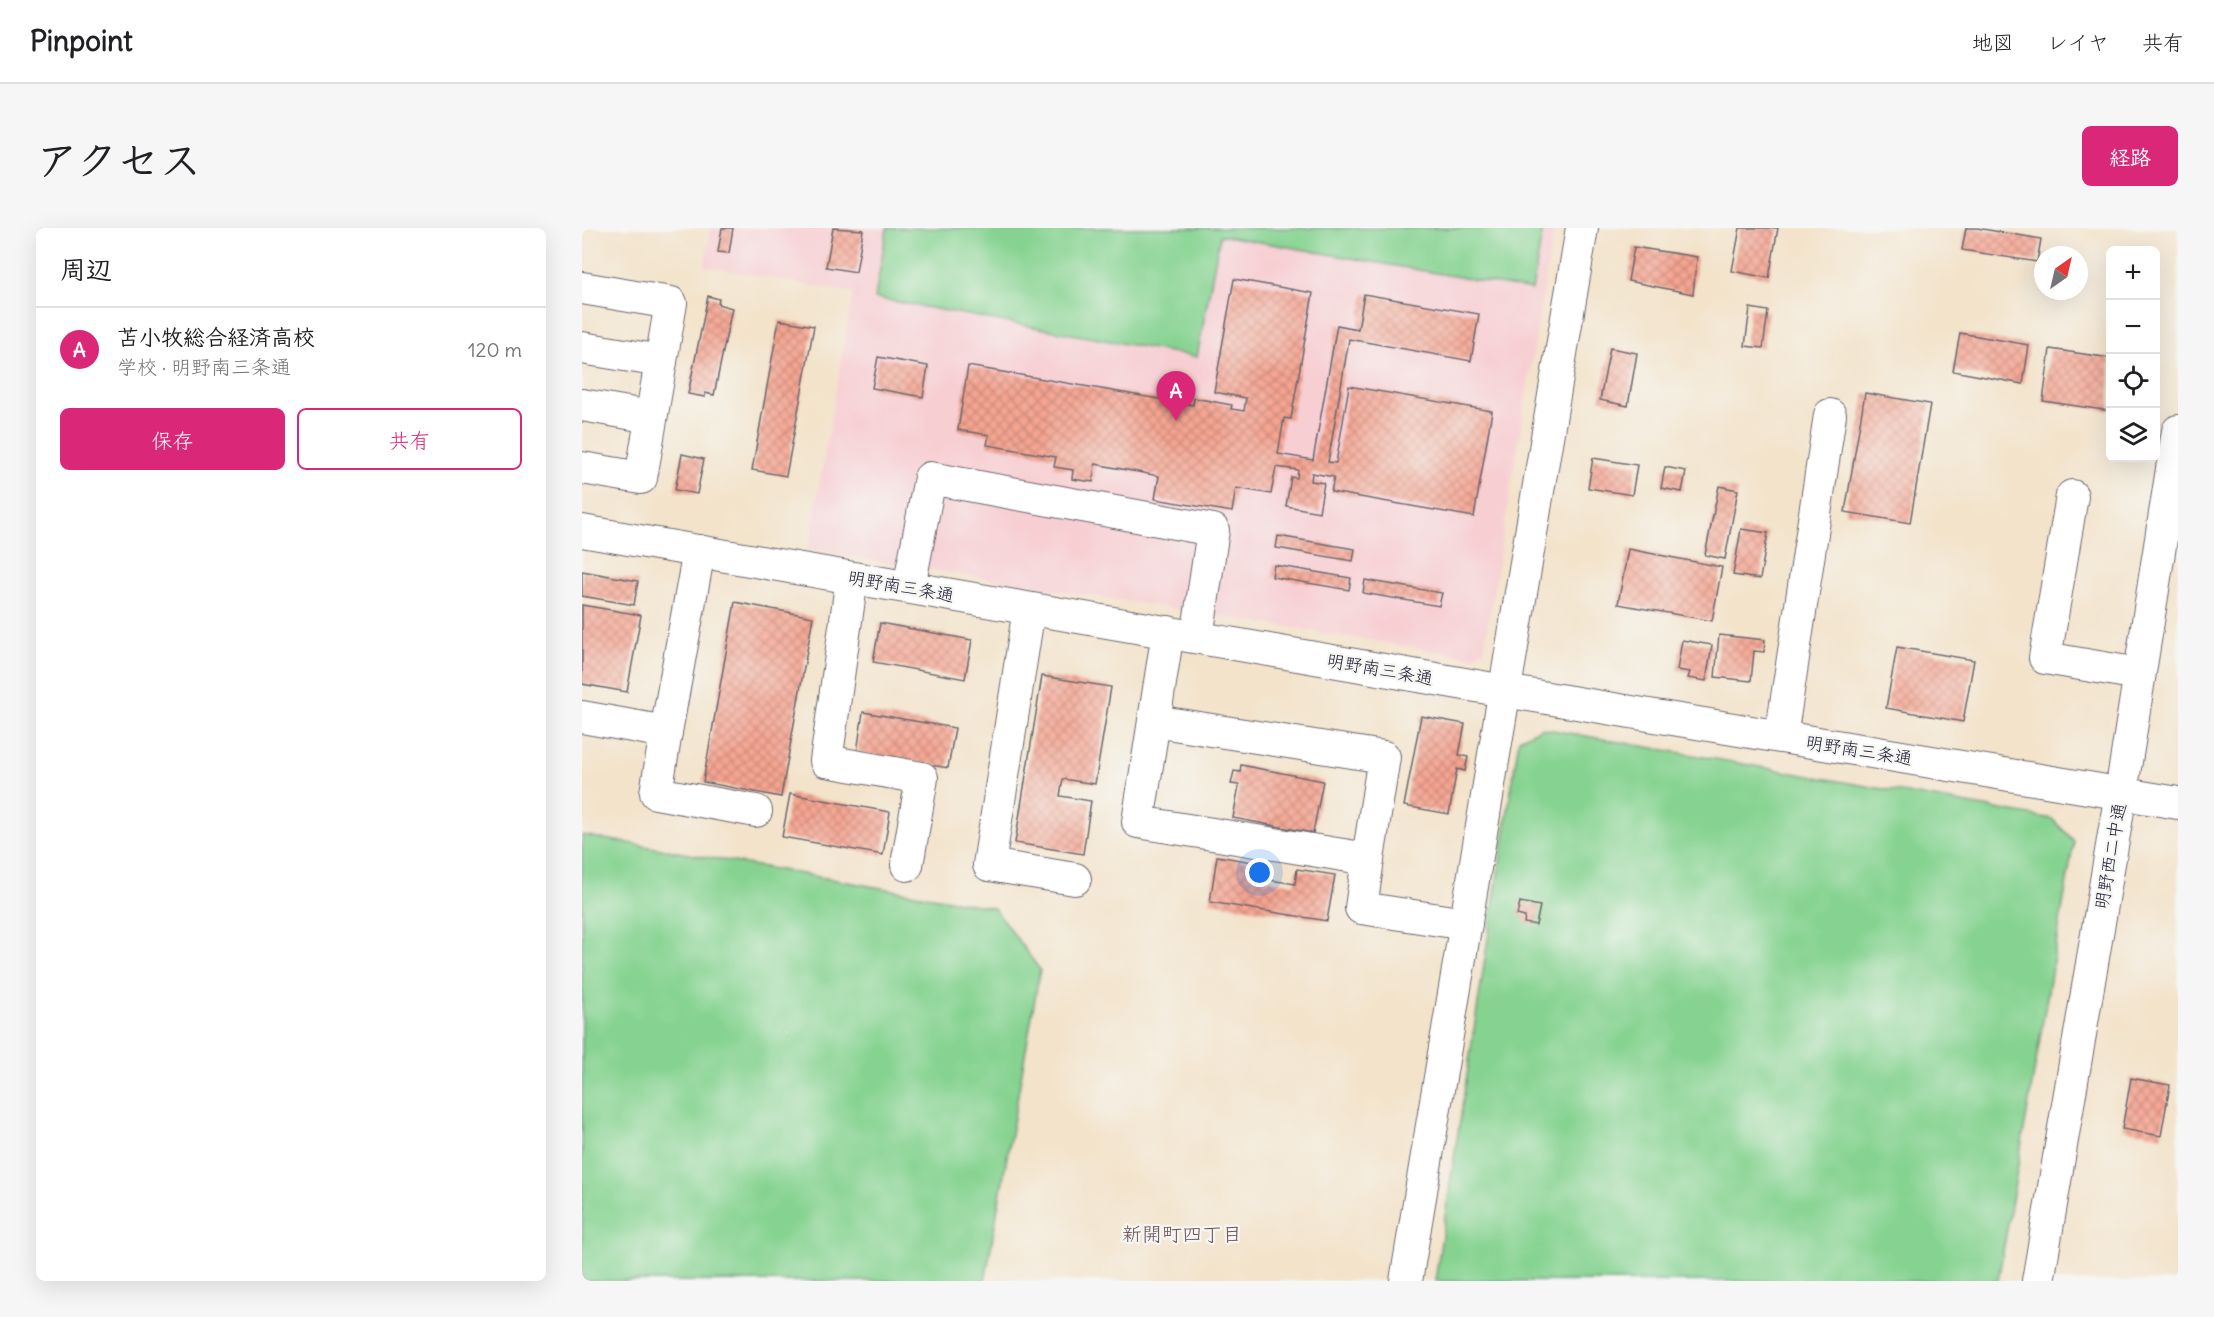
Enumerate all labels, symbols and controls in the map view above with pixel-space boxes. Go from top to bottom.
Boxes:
text: Pinpoint [30,23,133,59]
text: 地図 [1972,29,2014,56]
text: レイヤ [2047,29,2109,56]
text: 共有 [2142,29,2184,56]
button: 経路 [2082,126,2178,186]
text: アクセス [36,134,201,186]
north arrow [2034,246,2088,300]
map controls [2106,246,2160,462]
button: + [2106,246,2160,300]
text: 周辺 [60,253,112,286]
button: − [2106,300,2160,354]
text: 苫小牧総合経済高校 [117,323,315,351]
text: A [73,337,86,362]
text: 120 m [468,337,522,362]
text: 学校 · 明野南三条通 [117,354,291,379]
button: locate [2106,354,2160,408]
pin: A [1156,372,1196,421]
button: 保存 [60,408,285,470]
button: 共有 [297,408,522,470]
button: layers [2106,408,2160,462]
street label: 明野南三条通 [846,565,956,607]
street label: 明野南三条通 [1325,648,1435,690]
street label: 明野南三条通 [1804,730,1914,770]
street label: 明野西二中通 [2089,801,2131,911]
your location [1245,858,1274,887]
district label: 新開町四丁目 [1122,1221,1242,1246]

